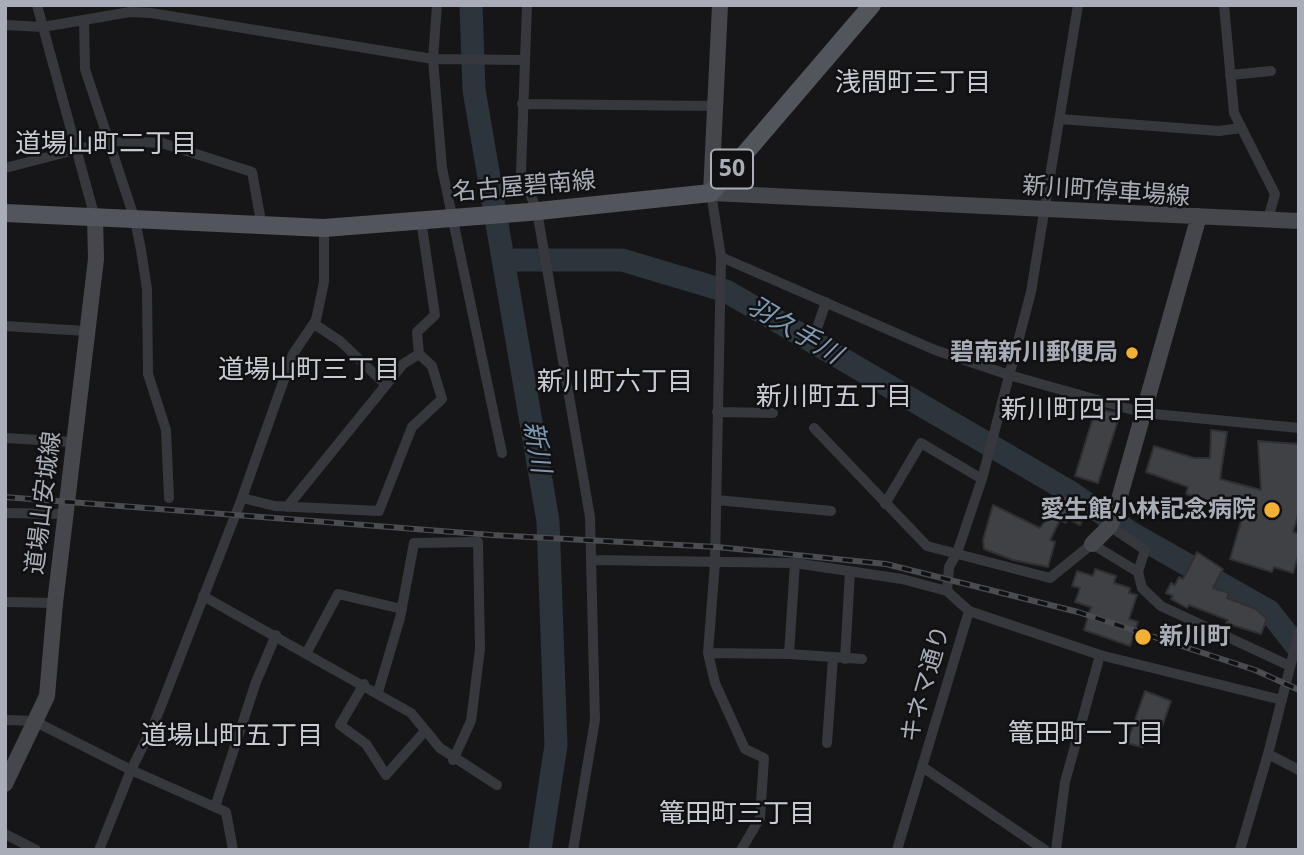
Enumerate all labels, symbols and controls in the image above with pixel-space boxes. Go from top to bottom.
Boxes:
district label: 浅間町三丁目 [835,68,991,100]
district label: 道場山町二丁目 [15,129,197,161]
road number: 50 [711,150,753,188]
street label: 名古屋碧南線 [451,166,597,208]
street label: 新川町停車場線 [1021,172,1191,212]
water label: 羽久手川 [741,291,847,371]
place label: 碧南新川郵便局 [950,339,1118,367]
marker: 碧南新川郵便局 [1124,345,1140,361]
district label: 道場山町三丁目 [218,355,400,387]
district label: 新川町六丁目 [537,367,693,399]
district label: 新川町五丁目 [756,382,912,414]
district label: 新川町四丁目 [1001,395,1157,427]
water label: 新川 [516,419,556,475]
street label: 道場山安城線 [21,430,67,576]
place label: 愛生館小林記念病院 [1040,496,1256,524]
marker: 愛生館小林記念病院 [1262,500,1282,520]
street label: キネマ通り [896,622,956,746]
place label: 新川町 [1159,623,1231,651]
marker: 新川町 [1133,627,1153,647]
district label: 篭田町一丁目 [1008,719,1164,751]
district label: 道場山町五丁目 [141,721,323,753]
district label: 篭田町三丁目 [659,799,815,831]

